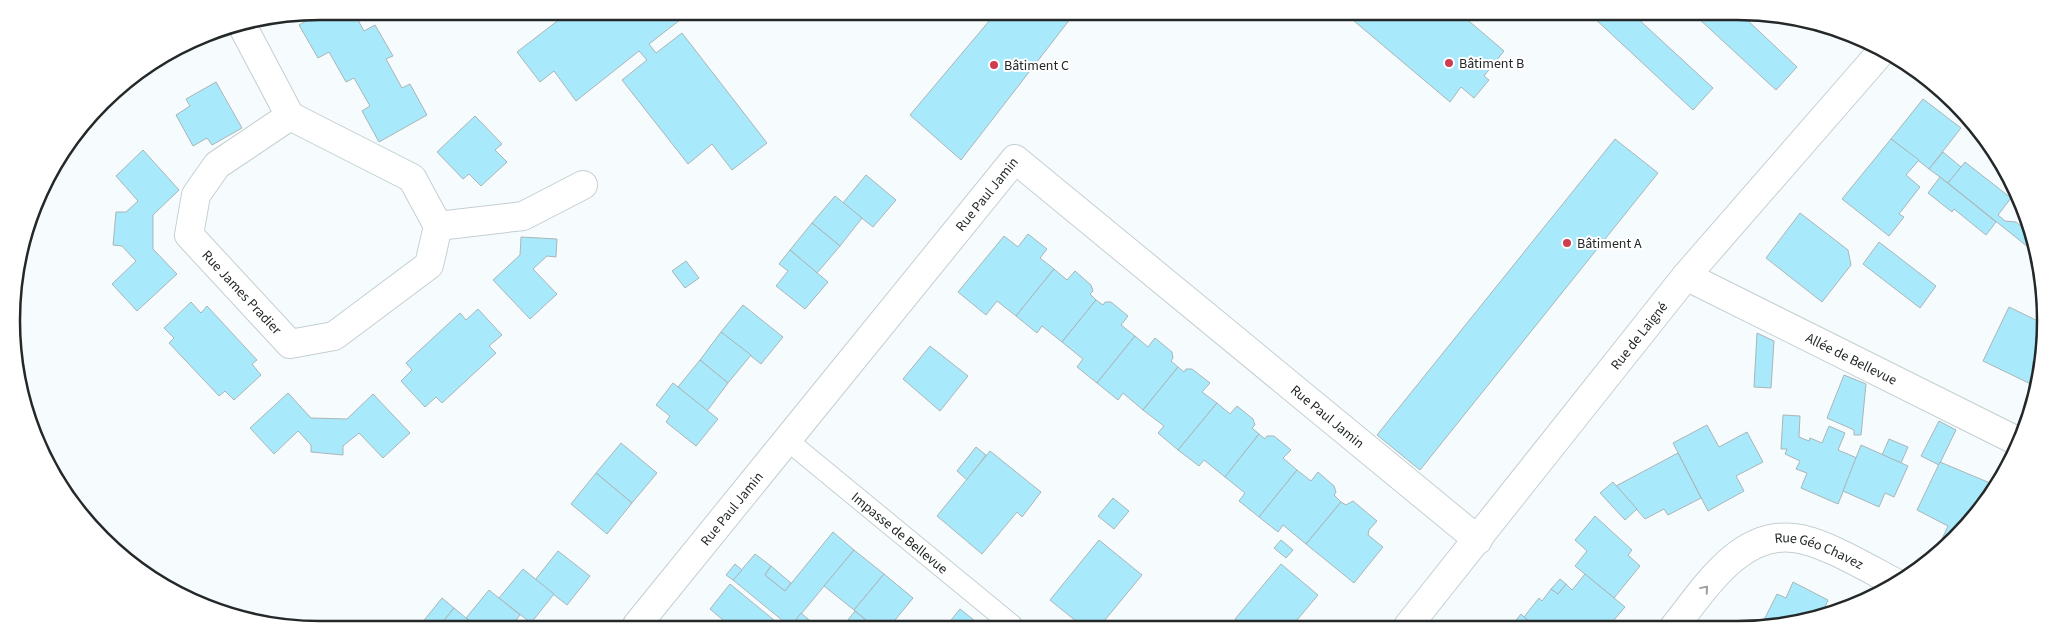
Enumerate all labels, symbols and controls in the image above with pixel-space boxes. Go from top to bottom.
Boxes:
place label: Bâtiment B [1459,54,1524,74]
place label: Bâtiment C [1004,56,1069,76]
marker: Bâtiment B [1443,57,1455,69]
marker: Bâtiment C [988,59,1000,71]
street label: Rue Paul Jamin [951,153,1024,236]
place label: Bâtiment A [1577,234,1642,254]
marker: Bâtiment A [1561,237,1573,249]
street label: Rue James Pradier [197,246,286,339]
street label: Rue de Laigné [1606,298,1673,374]
street label: Allée de Bellevue [1802,328,1900,391]
street label: Rue Paul Jamin [1286,381,1368,453]
street label: Rue Paul Jamin [696,468,768,550]
street label: Impasse de Bellevue [847,488,952,579]
street label: Rue Géo Chavez [1774,528,1867,575]
one-way arrow [1699,586,1708,595]

